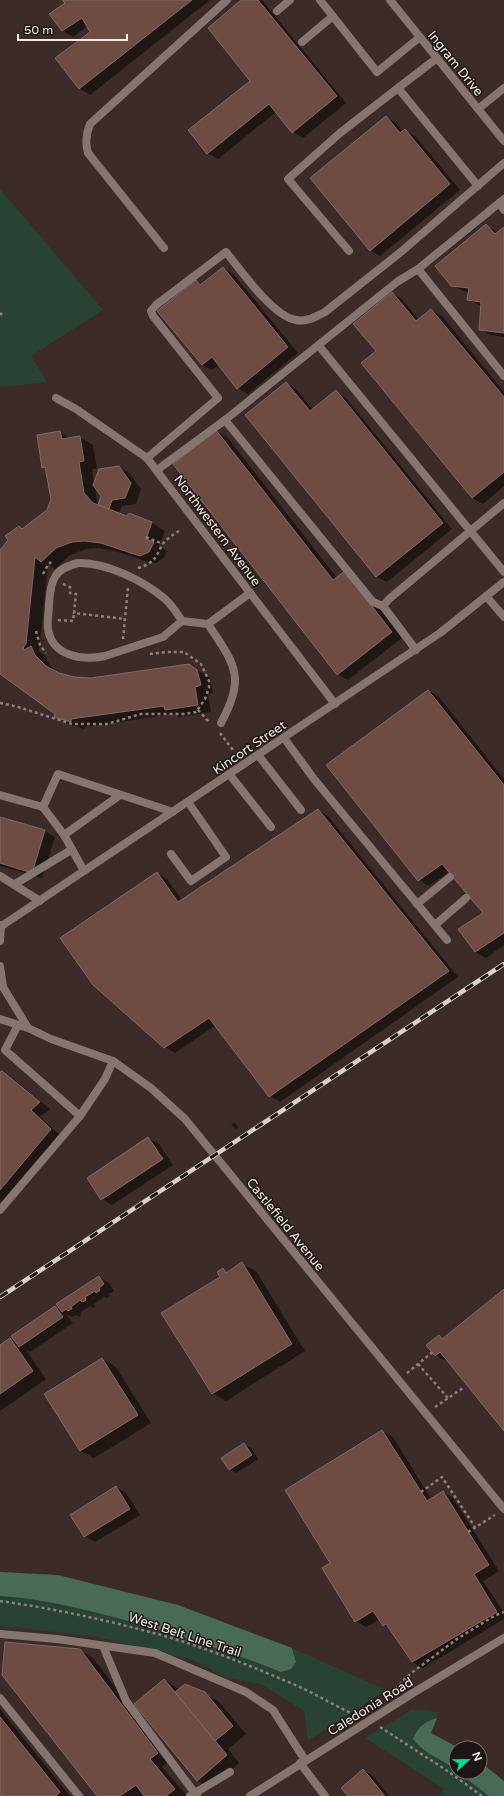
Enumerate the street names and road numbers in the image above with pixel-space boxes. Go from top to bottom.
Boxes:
street label: Ingram Drive [424,28,486,99]
street label: Northwestern Avenue [170,472,264,589]
street label: Kincort Street [210,717,289,778]
street label: Castlefield Avenue [243,1175,328,1274]
street label: West Belt Line Trail [126,1609,243,1661]
street label: Caledonia Road [325,1674,416,1739]

